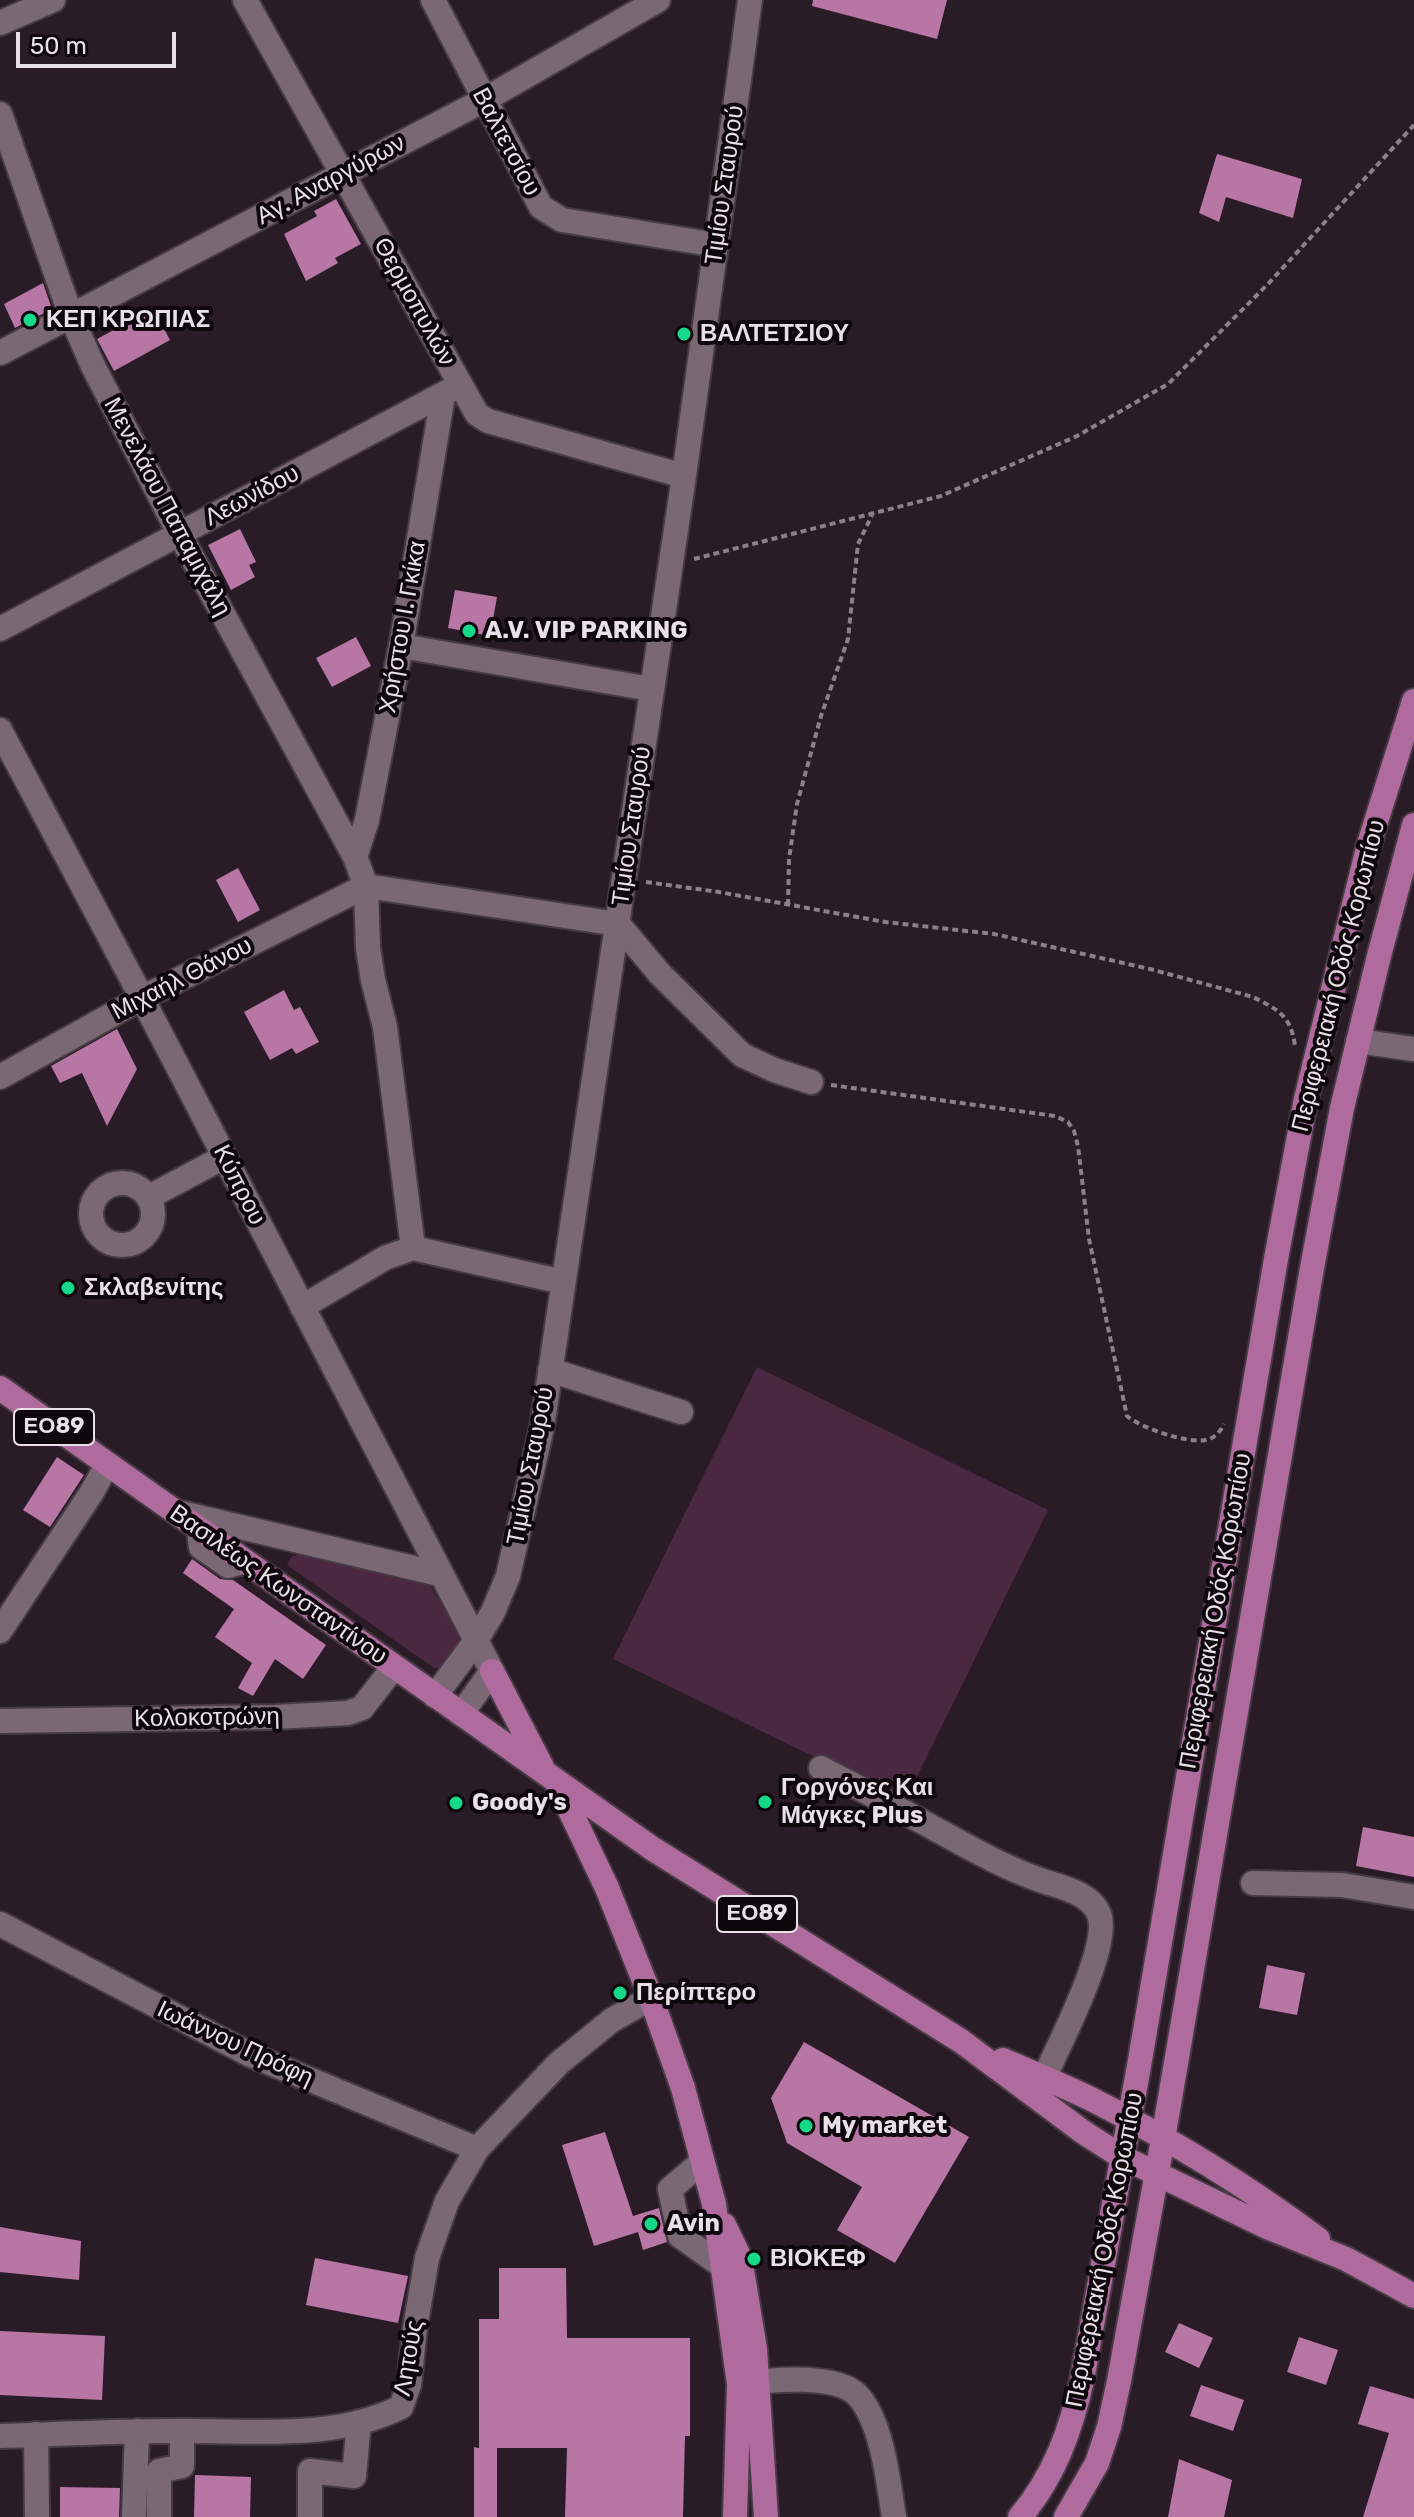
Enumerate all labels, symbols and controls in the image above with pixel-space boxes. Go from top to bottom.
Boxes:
scale bar [20,16,180,66]
text: 50 m [30,32,87,60]
street label: Βαλτετσίου [466,83,546,201]
street label: Τιμίου Σταυρού [700,103,750,267]
street label: Αγ. Αναργύρων [252,129,410,231]
street label: Θερμοπυλών [367,233,461,371]
place label: ΚΕΠ ΚΡΩΠΙΑΣ [46,306,210,334]
marker: ΚΕΠ ΚΡΩΠΙΑΣ [21,311,39,329]
place label: ΒΑΛΤΕΤΣΙΟΥ [700,320,849,348]
marker: ΒΑΛΤΕΤΣΙΟΥ [675,325,693,343]
street label: Μενελάου Παπαμιχάλη [97,393,237,621]
street label: Λεωνίδου [200,459,304,533]
street label: Χρήστου Ι. Γκίκα [374,539,432,715]
place label: A.V. VIP PARKING [485,617,688,645]
marker: A.V. VIP PARKING [460,622,478,640]
street label: Τιμίου Σταυρού [607,744,657,908]
street label: Περιφερειακή Οδός Κορωπίου [1286,817,1392,1135]
street label: Μιχαήλ Θάνου [107,931,257,1027]
street label: Κύπρου [207,1140,271,1230]
place label: Σκλαβενίτης [84,1274,224,1302]
marker: Σκλαβενίτης [59,1279,77,1297]
street label: Τιμίου Σταυρού [502,1384,560,1548]
road number: ΕΟ89 [14,1409,94,1445]
street label: Περιφερειακή Οδός Κορωπίου [1174,1451,1258,1771]
street label: Βασιλέως Κωνσταντίνου [164,1499,392,1671]
street label: Κολοκοτρώνη [134,1702,280,1734]
place label: Γοργόνες Και Μάγκες Plus [781,1774,933,1830]
place label: Goody's [472,1789,567,1817]
marker: Γοργόνες Και Μάγκες Plus [756,1793,774,1811]
marker: Goody's [447,1794,465,1812]
road number: ΕΟ89 [717,1896,797,1932]
place label: Περίπτερο [636,1979,756,2007]
marker: Περίπτερο [611,1984,629,2002]
street label: Ιωάννου Πρόφη [152,1995,318,2093]
street label: Περιφερειακή Οδός Κορωπίου [1060,2090,1150,2410]
place label: My market [822,2112,947,2140]
marker: My market [797,2117,815,2135]
place label: Avin [667,2210,720,2238]
marker: Avin [642,2215,660,2233]
place label: ΒΙΟΚΕΦ [770,2245,866,2273]
marker: ΒΙΟΚΕΦ [745,2250,763,2268]
street label: Λητούς [388,2318,430,2398]

